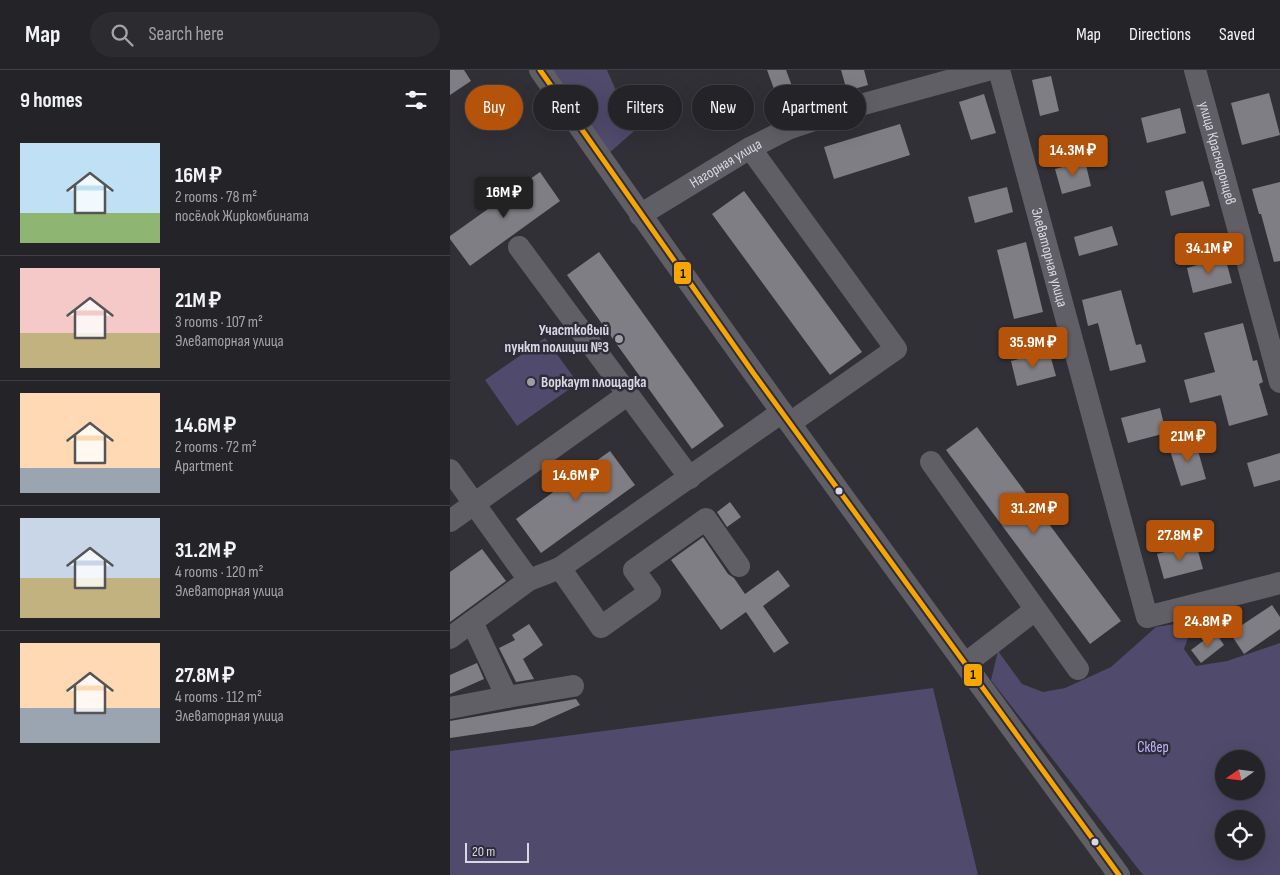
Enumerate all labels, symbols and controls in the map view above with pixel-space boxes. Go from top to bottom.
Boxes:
search box [90,12,440,57]
text: Map [25,20,60,49]
icon: search [108,21,136,49]
text: Search here [148,23,224,46]
text: Map [1076,24,1101,45]
text: Directions [1129,24,1191,45]
text: Saved [1219,24,1255,45]
chip: Buy [465,85,523,130]
chip: Rent [533,85,598,130]
chip: Filters [608,85,682,130]
chip: New [692,85,754,130]
chip: Apartment [764,85,866,130]
icon: filters [402,86,430,114]
text: 9 homes [20,88,83,113]
street label: улица Краснодонцев [1194,99,1240,207]
pin: 14.3M ₽ [1027,134,1119,177]
street label: Нагорная улица [686,135,765,193]
text: 14.3M ₽ [1050,141,1096,160]
icon: home [60,163,120,223]
text: 16M ₽ [175,163,222,188]
pin: 16M ₽ [469,176,539,219]
text: 16M ₽ [486,183,522,202]
text: 2 rooms · 78 m² [175,188,257,207]
street label: Элеваторная улица [1027,206,1072,309]
text: посёлок Жиркомбината [175,207,309,226]
pin: 34.1M ₽ [1163,232,1255,275]
text: 34.1M ₽ [1186,239,1232,258]
line badge: 1 [673,261,692,285]
text: 1 [680,265,686,282]
icon: home [60,288,120,348]
text: 21M ₽ [175,288,221,313]
text: 3 rooms · 107 m² [175,313,263,332]
place label: Участковый пункт полиции №3 [505,321,609,357]
pin: 35.9M ₽ [987,326,1079,369]
text: Элеваторная улица [175,332,284,351]
marker: Участковый пункт полиции №3 [613,333,625,345]
text: 35.9M ₽ [1009,333,1057,352]
place label: Воркаут площадка [541,373,646,392]
marker: Воркаут площадка [525,376,537,388]
icon: home [60,413,120,473]
text: 14.6M ₽ [175,413,236,438]
pin: 21M ₽ [1153,420,1223,463]
text: 21M ₽ [1170,427,1206,446]
text: 2 rooms · 72 m² [175,438,257,457]
text: Apartment [175,457,233,476]
pin: 14.6M ₽ [530,460,622,502]
text: 14.6M ₽ [553,466,599,485]
unlabelled marker [834,486,844,496]
pin: 31.2M ₽ [988,492,1080,535]
text: 31.2M ₽ [1011,499,1057,518]
pin: 27.8M ₽ [1134,520,1226,562]
text: 27.8M ₽ [1157,526,1203,545]
icon: home [60,538,120,598]
text: 31.2M ₽ [175,538,236,563]
text: 4 rooms · 120 m² [175,563,263,582]
text: Элеваторная улица [175,582,284,601]
pin: 24.8M ₽ [1162,606,1254,648]
text: 24.8M ₽ [1184,612,1232,631]
icon: home [60,663,120,723]
text: 27.8M ₽ [175,663,235,688]
line badge: 1 [963,663,983,687]
text: 1 [970,666,976,683]
text: 4 rooms · 112 m² [175,688,262,707]
text: Элеваторная улица [175,707,284,726]
park label: Сквер [1137,738,1169,757]
north arrow [1215,750,1265,800]
map controls [1215,750,1265,860]
button: locate [1215,810,1265,860]
unlabelled marker [1090,837,1100,847]
scale bar [465,840,529,863]
text: 20 m [472,843,495,860]

